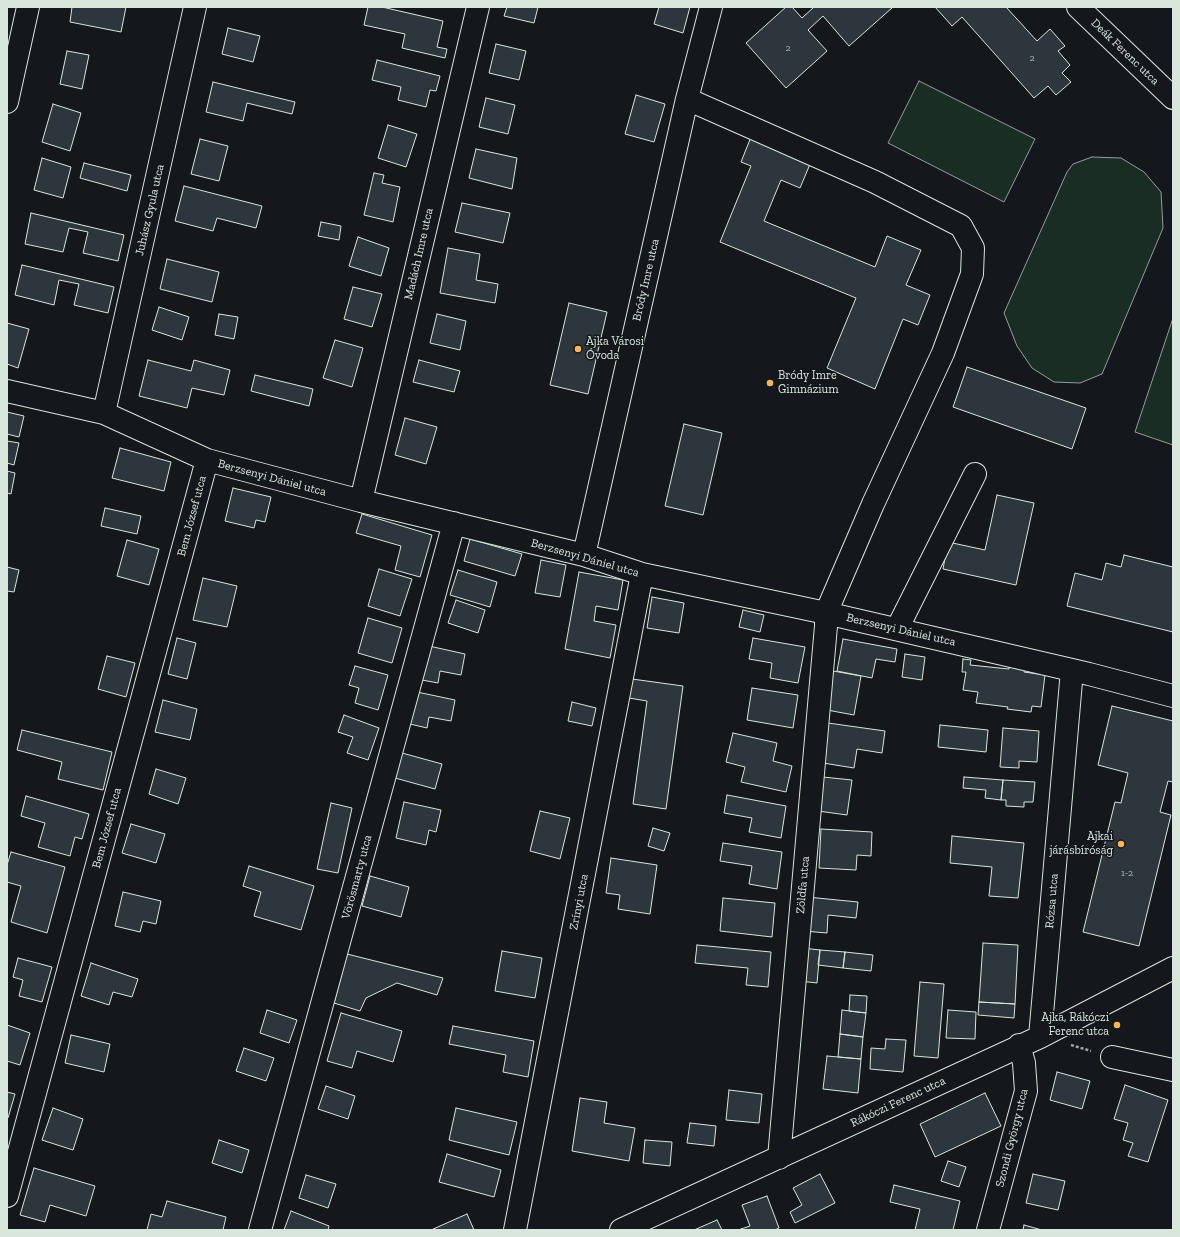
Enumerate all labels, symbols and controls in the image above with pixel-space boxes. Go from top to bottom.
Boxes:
street label: Deák Ferenc utca [1088,16,1162,88]
house number: 2 [785,42,791,54]
house number: 2 [1029,52,1035,64]
street label: Juhász Gyula utca [132,163,168,257]
street label: Madách Imre utca [401,207,437,301]
street label: Bródy Imre utca [630,237,662,323]
place label: Ajka Városi Óvoda [586,335,644,363]
marker: Ajka Városi Óvoda [573,344,583,354]
place label: Bródy Imre Gimnázium [778,369,839,397]
marker: Bródy Imre Gimnázium [765,378,775,388]
street label: Berzsenyi Dániel utca [216,457,328,499]
street label: Bem József utca [174,474,210,558]
street label: Berzsenyi Dániel utca [529,536,641,580]
street label: Berzsenyi Dániel utca [845,610,957,650]
street label: Bem József utca [89,786,125,870]
place label: Ajkai járásbíróság [1049,830,1113,858]
street label: Vörösmarty utca [339,833,375,921]
marker: Ajkai járásbíróság [1116,839,1126,849]
street label: Zöldfa utca [793,856,813,914]
house number: 1-2 [1121,867,1133,879]
street label: Zrínyi utca [567,873,591,931]
street label: Rózsa utca [1042,873,1062,929]
place label: Ajka, Rákóczi Ferenc utca [1041,1011,1109,1039]
marker: Ajka, Rákóczi Ferenc utca [1112,1020,1122,1030]
street label: Rákóczi Ferenc utca [848,1074,948,1130]
street label: Szondi György utca [993,1087,1031,1189]

